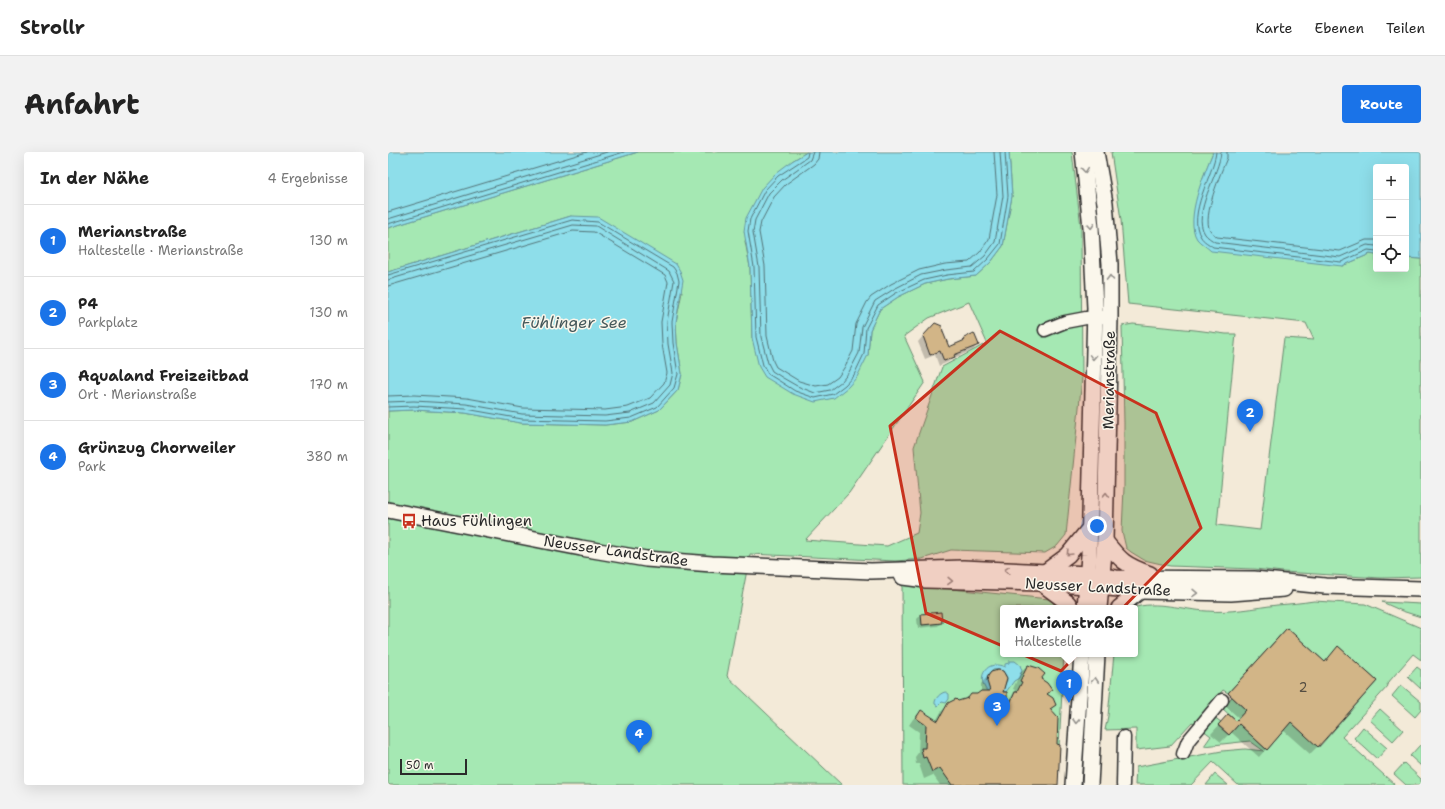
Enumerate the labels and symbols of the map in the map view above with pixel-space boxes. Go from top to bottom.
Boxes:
one-way arrow [1080,167,1089,173]
one-way arrow [1086,223,1095,229]
one-way arrow [1106,275,1114,281]
water label: Fühlinger See [521,312,627,333]
street label: Merianstraße [1098,330,1120,430]
one-way arrow [1089,354,1097,360]
pin: 2 [1237,399,1263,432]
one-way arrow [1102,492,1110,498]
place label: Haus Fühlingen [421,511,532,531]
bus stop icon: Haus Fühlingen [400,512,418,530]
your location [1087,516,1107,536]
street label: Neusser Landstraße [542,531,690,571]
one-way arrow [1067,548,1074,556]
one-way arrow [1004,565,1010,574]
street label: Neusser Landstraße [1025,573,1171,601]
one-way arrow [947,577,953,585]
one-way arrow [1192,588,1198,597]
pin: 1 [1056,670,1082,703]
one-way arrow [1091,677,1099,683]
house number: 2 [1298,679,1308,696]
pin: 3 [984,693,1010,726]
one-way arrow [1072,718,1081,724]
pin: 4 [626,720,652,753]
scale bar [400,757,467,776]

